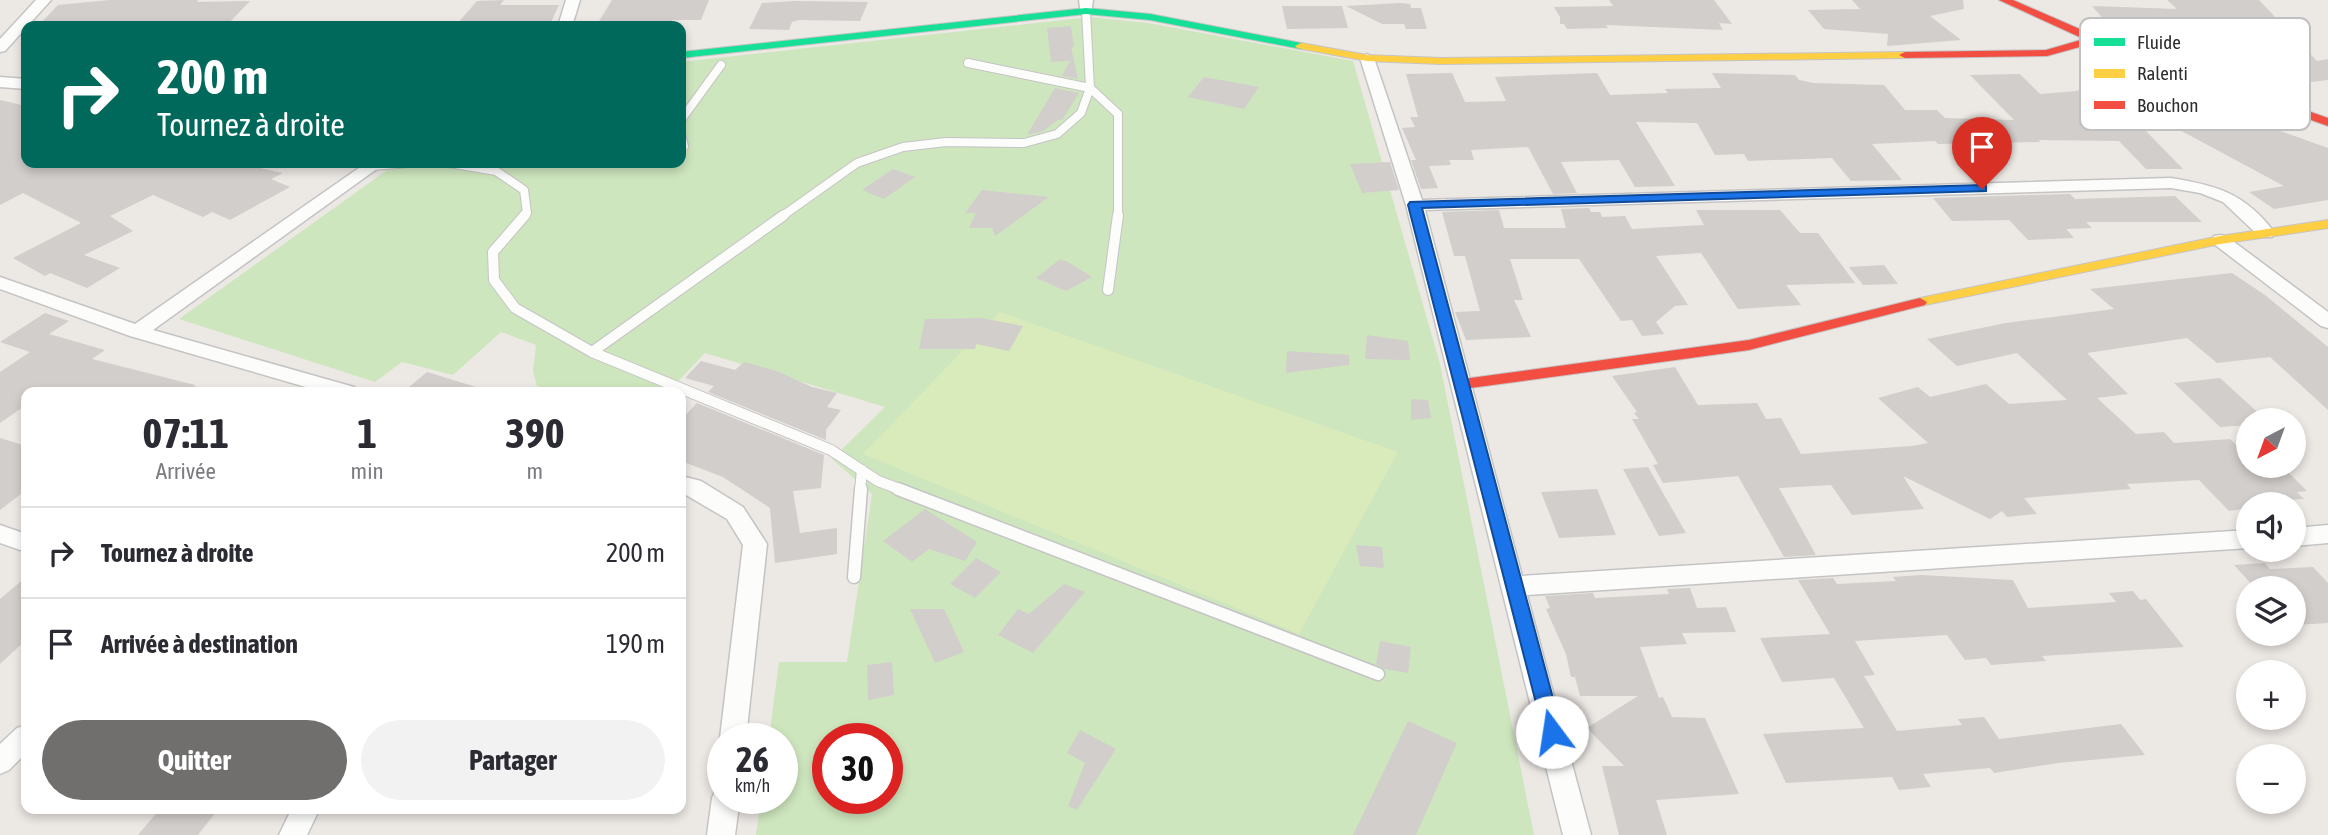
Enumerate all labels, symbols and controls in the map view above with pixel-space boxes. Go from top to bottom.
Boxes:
legend [2080,18,2310,130]
text: Fluide [2137,31,2181,53]
text: 200 m [157,48,268,104]
icon: right [42,49,133,140]
text: Ralenti [2137,62,2188,84]
text: Bouchon [2137,94,2199,116]
text: Tournez à droite [157,106,345,143]
pin [1952,117,2012,189]
icon: arrive [1963,128,2001,166]
north arrow [2236,408,2306,478]
map controls [2236,408,2306,814]
text: 07:11 [143,409,229,457]
text: 1 [357,409,377,457]
text: 390 [505,409,564,457]
text: Arrivée [156,458,216,484]
text: min [351,458,384,484]
text: m [527,458,543,484]
button: sound [2236,492,2306,562]
icon: right [42,534,80,572]
text: Tournez à droite [101,538,254,568]
text: 200 m [606,538,665,568]
button: layers [2236,576,2306,646]
icon: arrive [42,625,80,663]
text: Arrivée à destination [101,629,298,659]
text: 190 m [606,629,665,659]
button: + [2236,660,2306,730]
position arrow [1515,695,1589,769]
button: Quitter [42,720,347,800]
button: Partager [361,720,665,800]
speed limit sign: 30 [812,723,903,814]
text: 26 [736,739,769,779]
button: − [2236,744,2306,814]
text: km/h [735,775,770,796]

